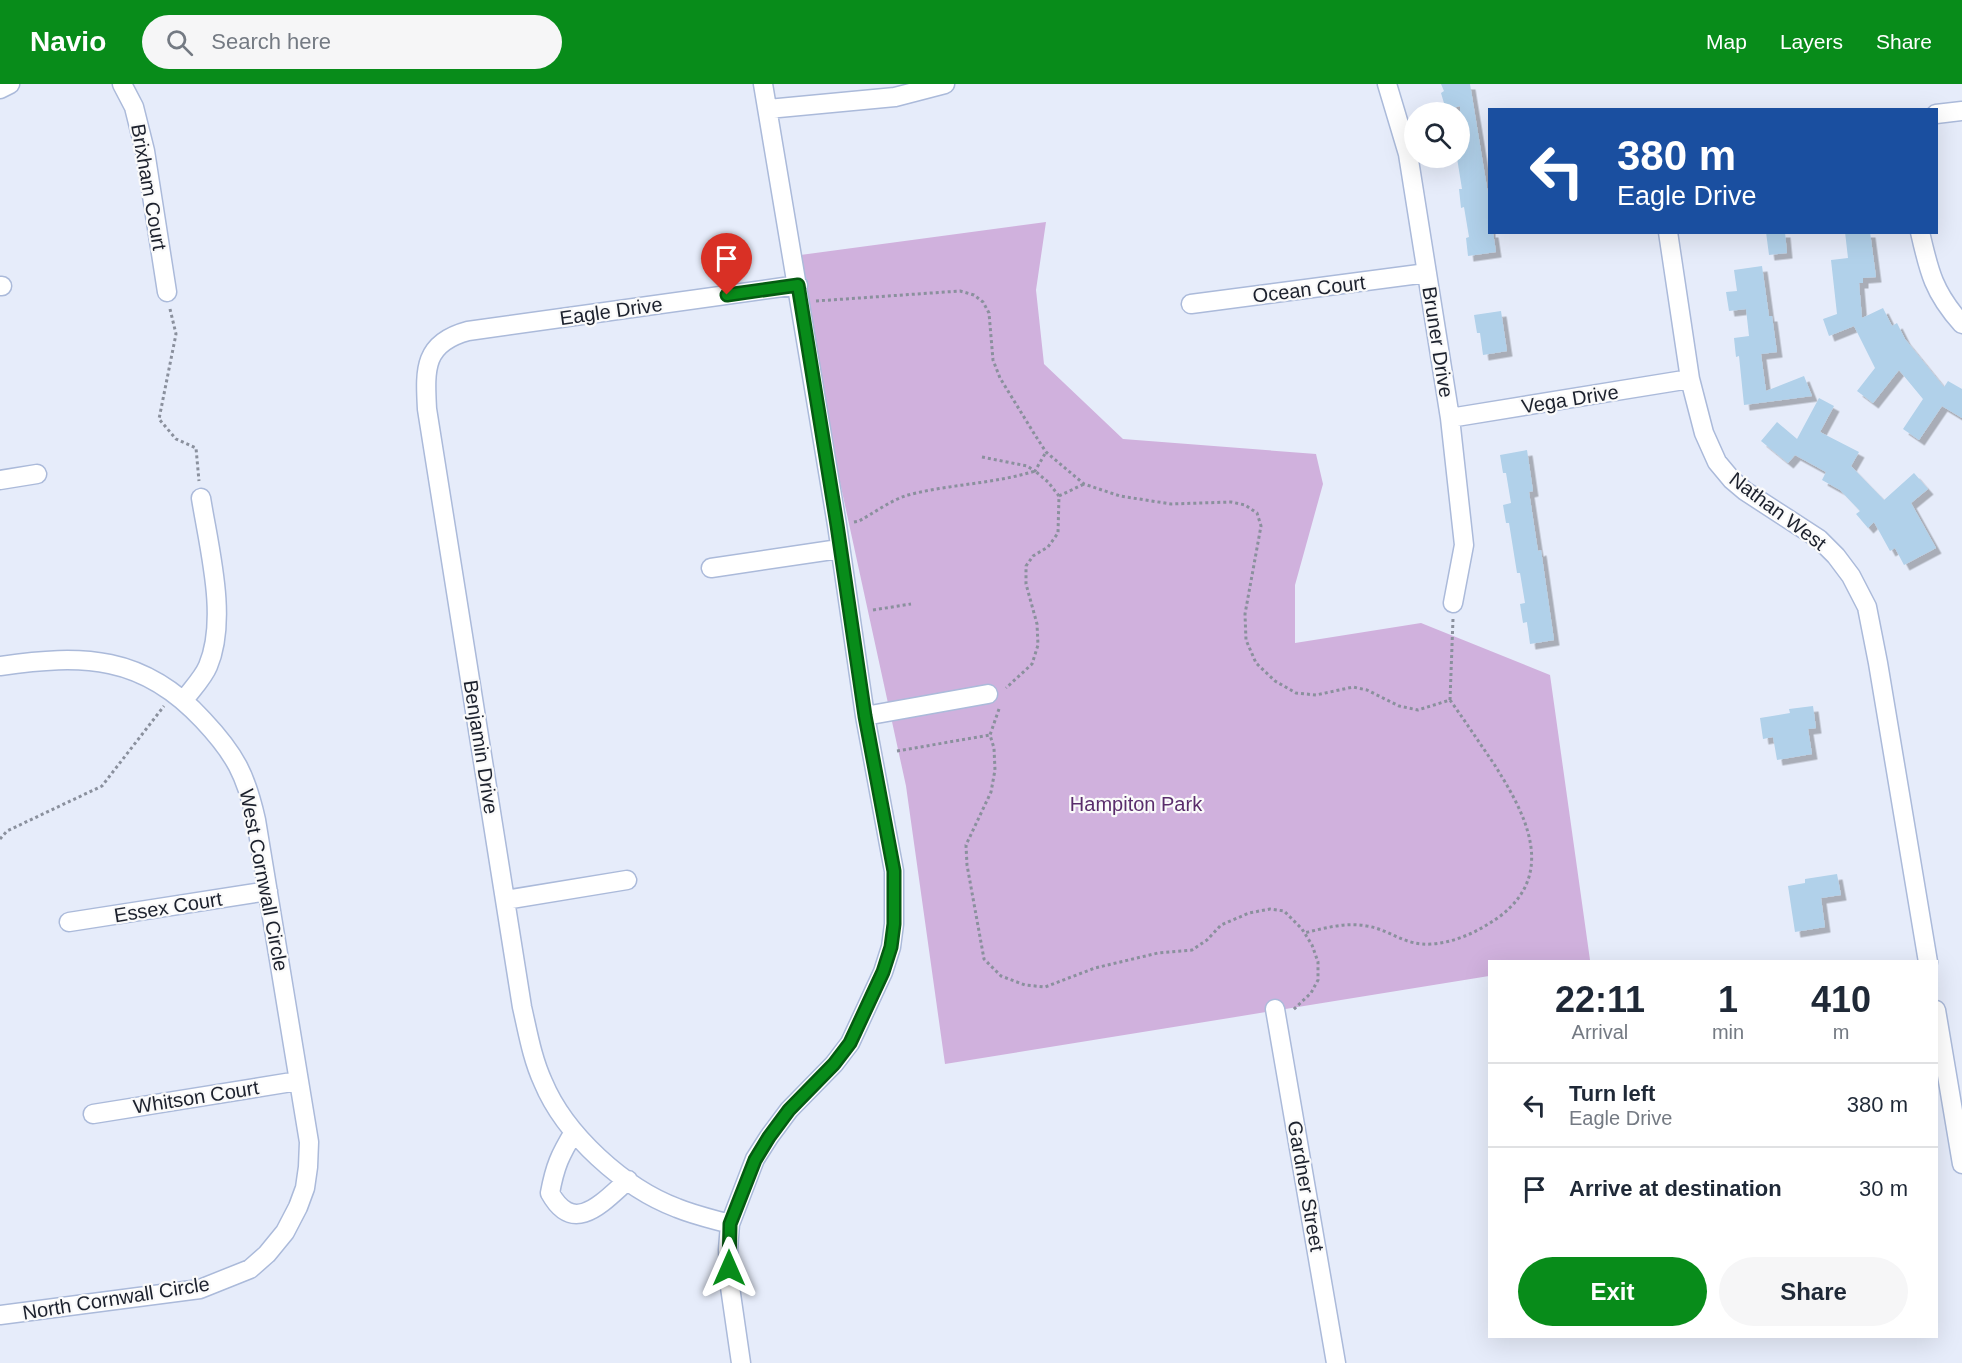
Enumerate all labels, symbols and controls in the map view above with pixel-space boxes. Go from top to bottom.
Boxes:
search box [142,15,562,69]
text: Navio [30,26,106,57]
icon: search [163,26,196,59]
text: Search here [211,29,331,54]
text: Map [1706,30,1747,53]
text: Layers [1780,30,1843,53]
text: Share [1876,30,1932,53]
map controls [1404,102,1470,168]
button: search [1404,102,1470,168]
street label: Brixham Court [127,122,171,252]
icon: left [1518,132,1596,210]
text: 380 m [1617,132,1736,179]
text: Eagle Drive [1617,181,1757,211]
pin [701,233,752,295]
icon: arrive [710,242,743,275]
street label: Ocean Court [1251,271,1367,307]
street label: Bruner Drive [1418,285,1458,399]
street label: Eagle Drive [558,293,664,329]
street label: Vega Drive [1520,380,1620,418]
street label: Nathan West [1725,468,1831,555]
street label: Benjamin Drive [460,678,502,816]
street label: West Cornwall Circle [236,787,292,973]
park label: Hampiton Park [1070,793,1203,815]
street label: Essex Court [112,888,224,926]
text: 22:11 [1555,979,1645,1020]
text: 1 [1718,979,1738,1020]
text: 410 [1811,979,1871,1020]
text: Arrival [1572,1021,1628,1043]
text: min [1712,1021,1744,1043]
text: m [1833,1021,1849,1043]
street label: Whitson Court [132,1076,261,1118]
text: Turn left [1569,1081,1655,1106]
icon: left [1518,1089,1551,1122]
text: 380 m [1847,1092,1908,1117]
text: Eagle Drive [1569,1107,1672,1129]
street label: Gardner Street [1284,1119,1328,1253]
icon: arrive [1518,1173,1551,1206]
text: Arrive at destination [1569,1176,1782,1201]
text: 30 m [1859,1176,1908,1201]
position arrow [697,1236,761,1300]
button: Exit [1518,1257,1707,1326]
button: Share [1719,1257,1908,1326]
street label: North Cornwall Circle [21,1272,211,1324]

